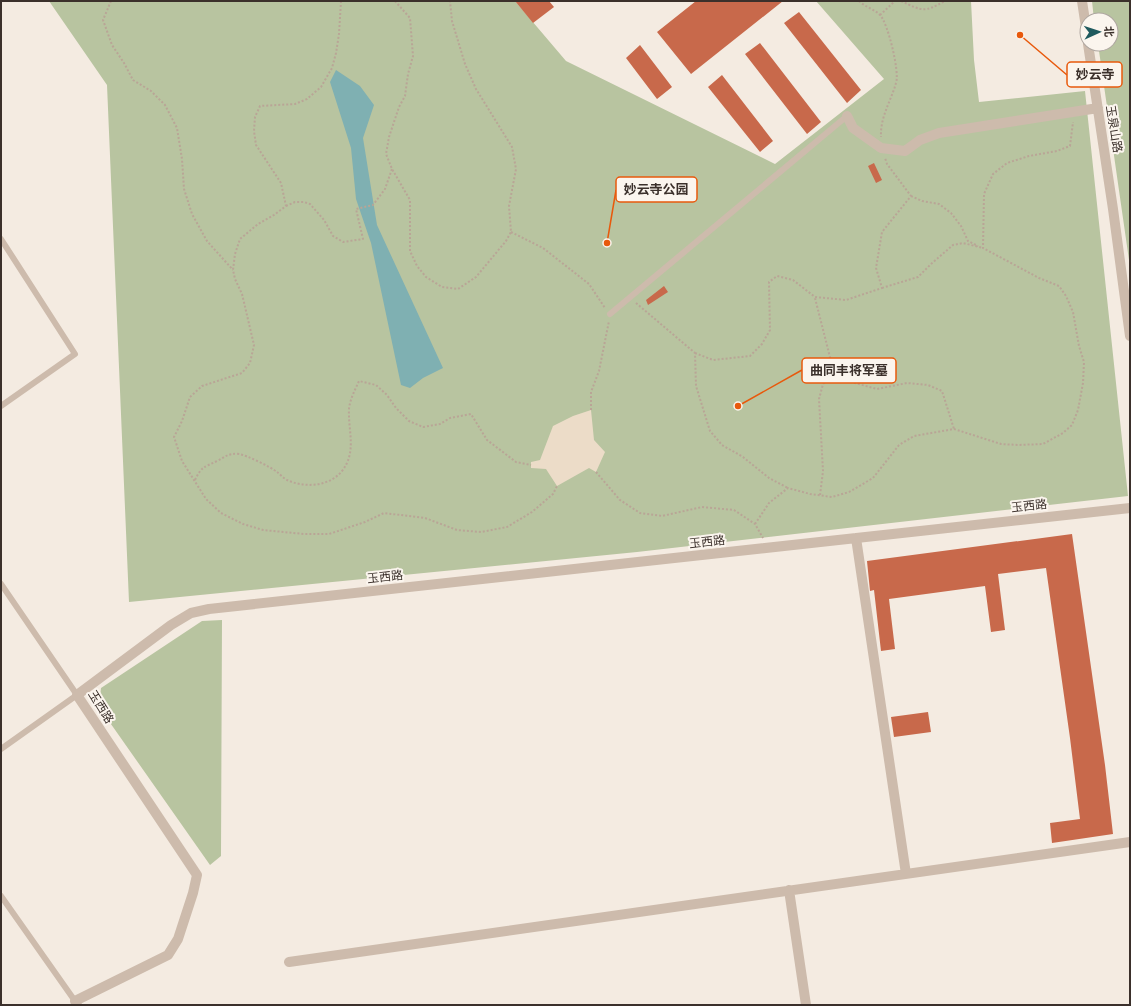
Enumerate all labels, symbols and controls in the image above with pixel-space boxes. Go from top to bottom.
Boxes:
north arrow [1079,12,1119,52]
text: 北 [1102,26,1117,37]
callout: 妙云寺 [1067,62,1122,87]
text: 妙云寺 [1075,65,1115,83]
street label: 玉泉山路 [1102,104,1127,154]
callout: 妙云寺公园 [616,177,697,202]
text: 妙云寺公园 [623,180,689,198]
callout: 曲同丰将军墓 [802,358,896,383]
text: 曲同丰将军墓 [810,361,888,379]
street label: 玉西路 [1010,495,1048,516]
street label: 玉西路 [688,531,726,552]
street label: 玉西路 [366,566,404,587]
street label: 玉西路 [85,687,118,727]

